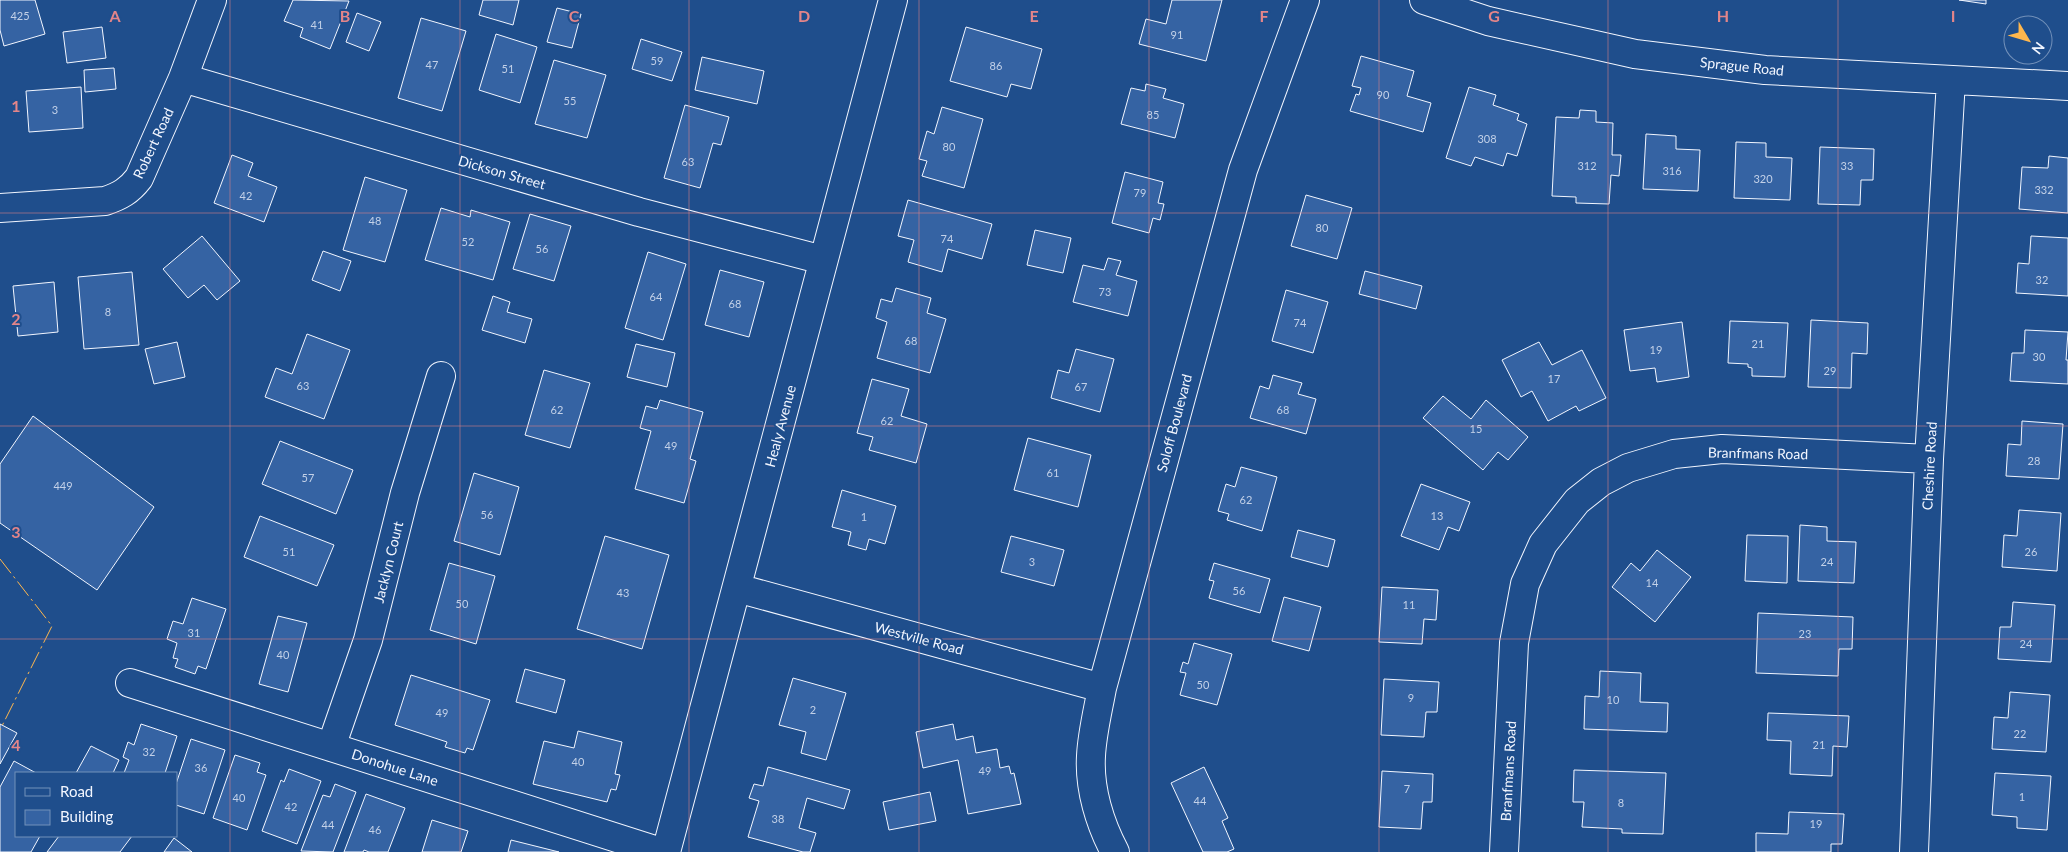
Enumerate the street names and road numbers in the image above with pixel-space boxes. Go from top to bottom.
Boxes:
street label: Sprague Road [1699,53,1785,79]
street label: Robert Road [129,105,177,181]
street label: Dickson Street [456,151,548,193]
street label: Soloff Boulevard [1153,372,1195,474]
street label: Healy Avenue [761,383,799,469]
street label: Cheshire Road [1918,421,1940,511]
street label: Branfmans Road [1708,444,1808,462]
street label: Jacklyn Court [370,519,406,605]
street label: Westville Road [873,618,965,658]
street label: Branfmans Road [1497,720,1519,822]
street label: Donohue Lane [349,745,441,789]

